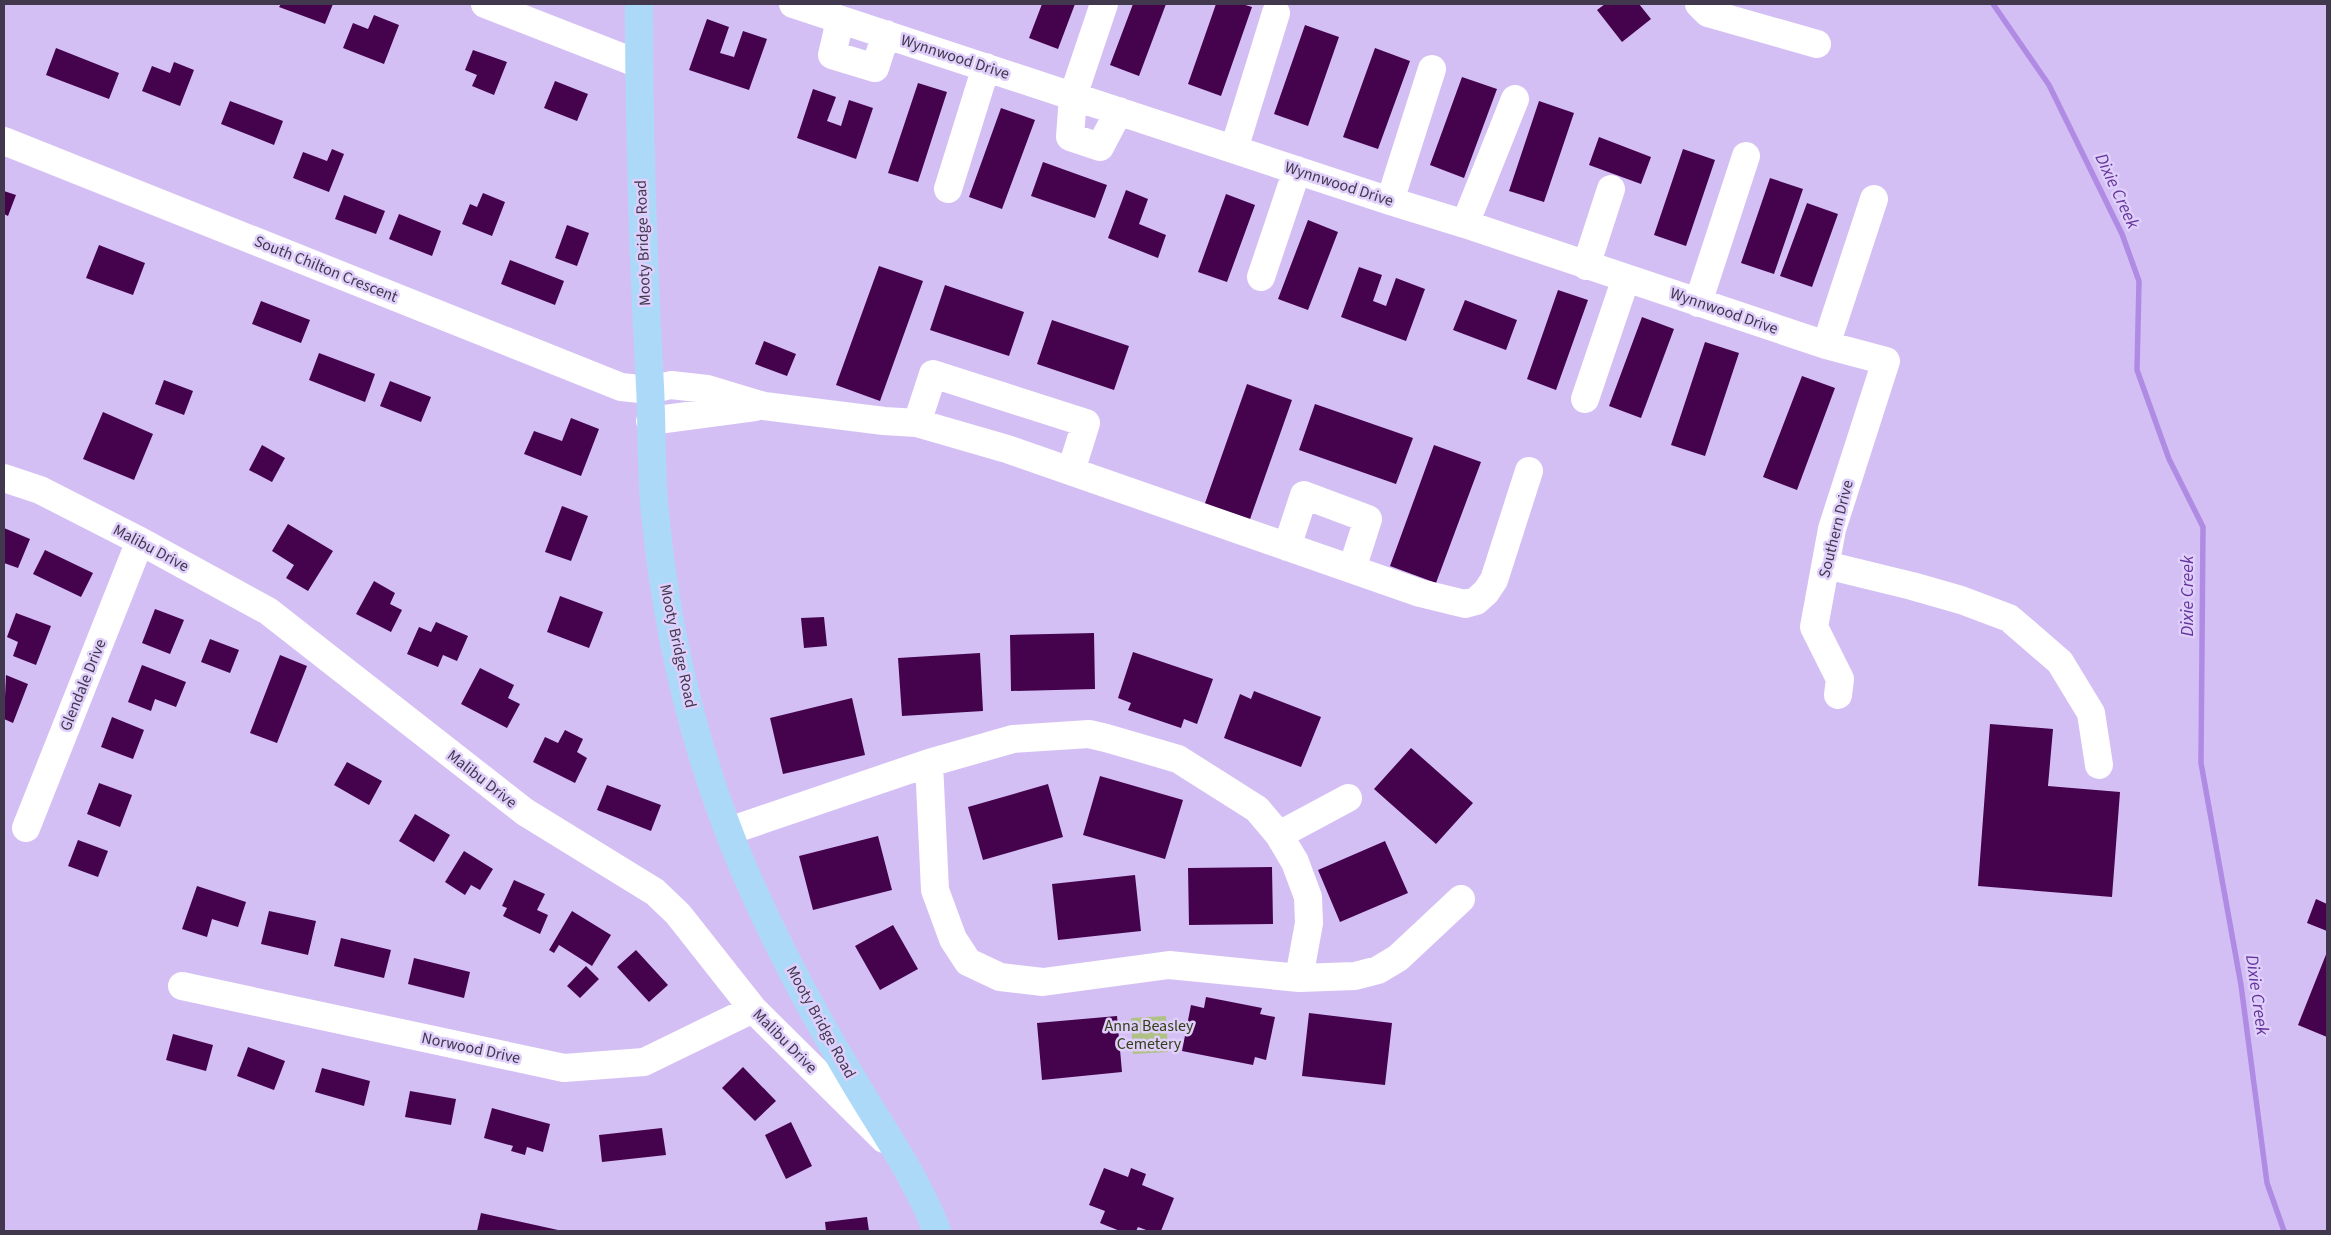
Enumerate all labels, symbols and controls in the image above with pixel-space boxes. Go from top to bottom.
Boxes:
street label: Wynnwood Drive [898,29,1012,85]
water label: Dixie Creek [2089,149,2146,233]
street label: Wynnwood Drive [1282,156,1396,212]
street label: Mooty Bridge Road [630,180,656,306]
street label: South Chilton Crescent [251,230,402,308]
street label: Wynnwood Drive [1667,282,1781,340]
street label: Southern Drive [1813,478,1859,580]
street label: Malibu Drive [109,519,193,577]
water label: Dixie Creek [2175,555,2200,636]
street label: Mooty Bridge Road [654,582,702,710]
street label: Glendale Drive [55,636,111,734]
street label: Malibu Drive [442,745,522,813]
water label: Dixie Creek [2239,953,2275,1037]
street label: Mooty Bridge Road [781,962,861,1082]
street label: Malibu Drive [748,1004,822,1078]
park label: Anna Beasley Cemetery [1105,1015,1194,1055]
street label: Norwood Drive [420,1027,522,1069]

